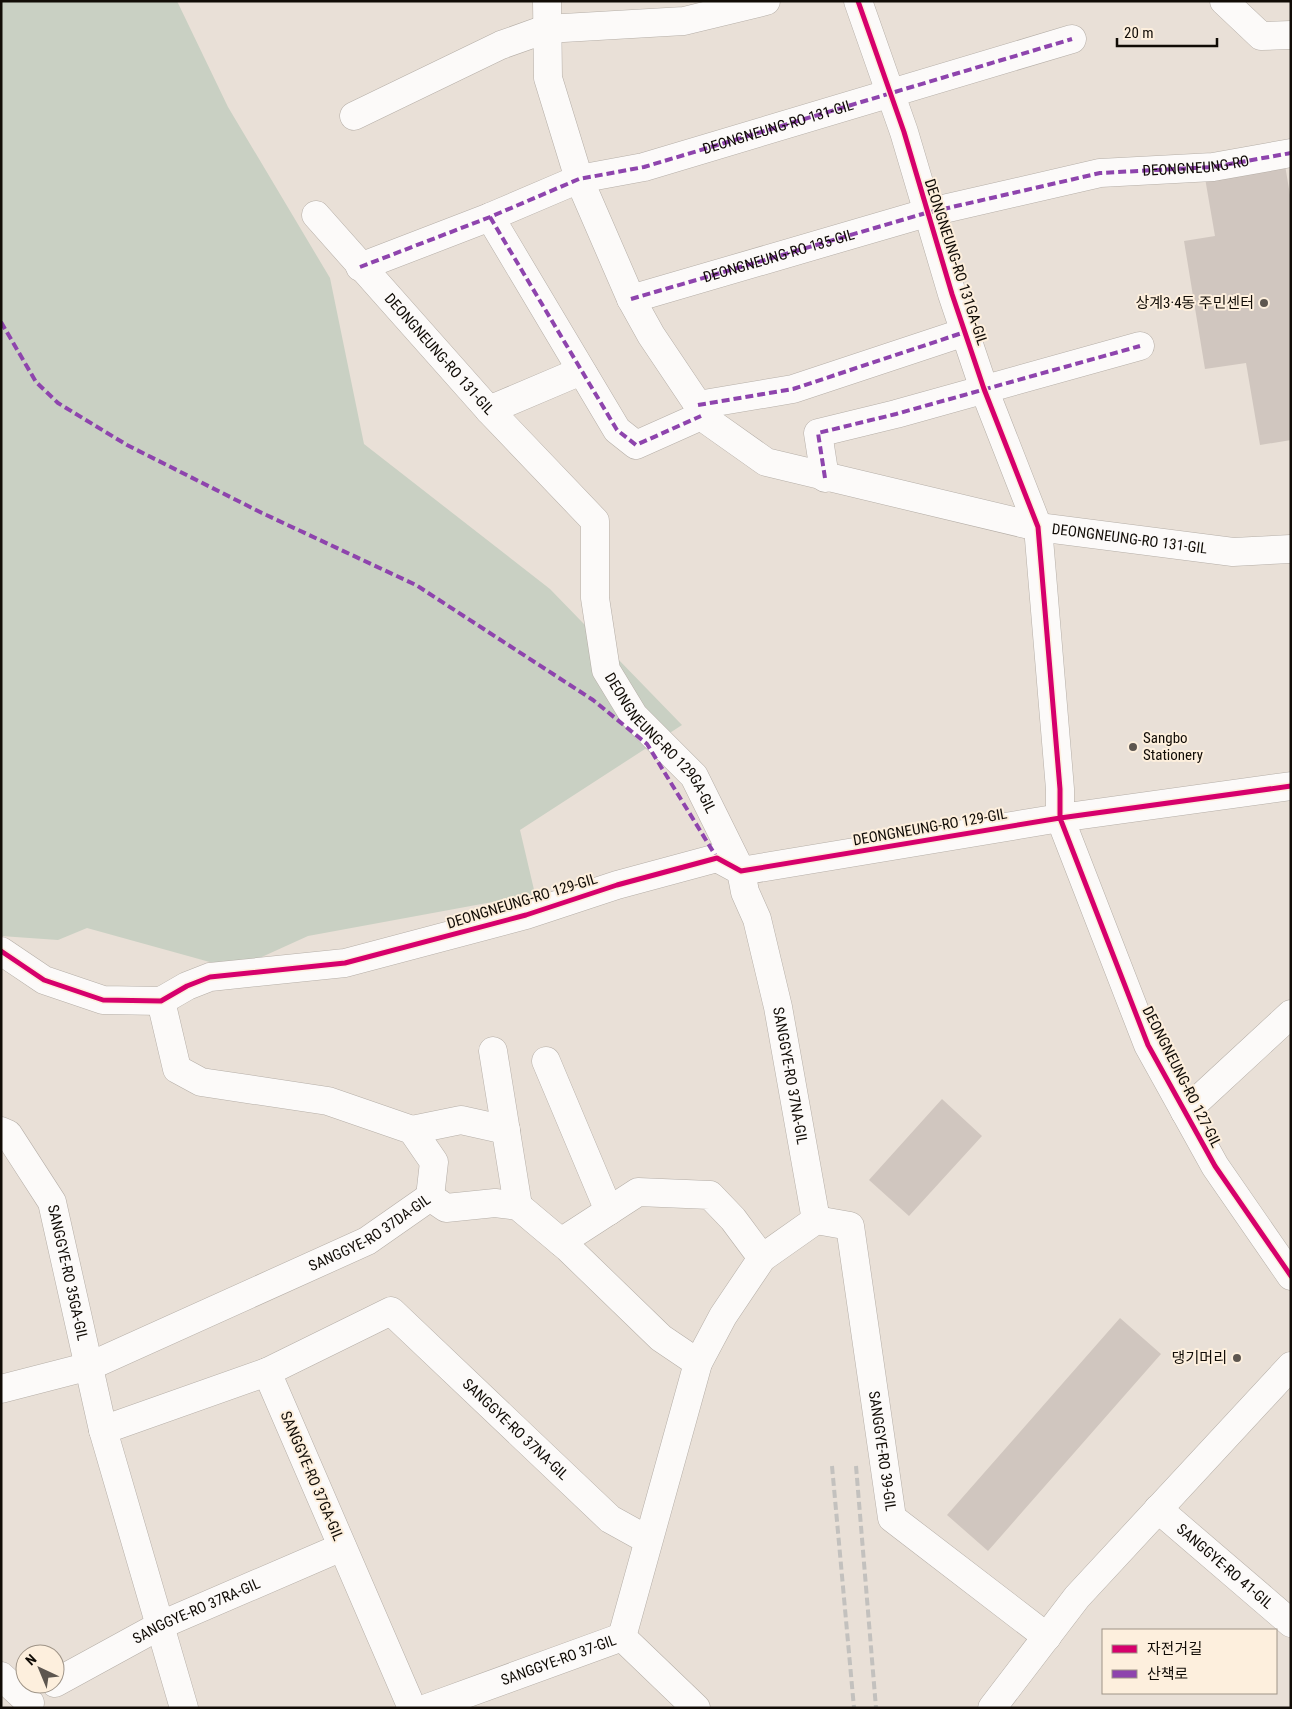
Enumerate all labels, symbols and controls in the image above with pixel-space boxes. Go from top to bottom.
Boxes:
scale bar [1117,15,1217,47]
text: 20 m [1124,24,1154,42]
street label: DEONGNEUNG-RO 131-GIL [700,96,856,158]
street label: DEONGNEUNG-RO [1142,152,1251,180]
street label: DEONGNEUNG-RO 131GA-GIL [921,177,991,347]
street label: DEONGNEUNG-RO 135-GIL [701,225,856,286]
street label: DEONGNEUNG-RO 131-GIL [381,290,498,419]
place label: 상계3·4동 주민센터 [1135,294,1254,312]
marker: 상계3·4동 주민센터 [1258,297,1270,309]
street label: DEONGNEUNG-RO 131-GIL [1051,520,1208,558]
street label: DEONGNEUNG-RO 129GA-GIL [601,670,720,816]
place label: Sangbo Stationery [1143,729,1203,764]
marker: Sangbo Stationery [1127,741,1139,753]
street label: DEONGNEUNG-RO 129-GIL [851,805,1009,849]
street label: DEONGNEUNG-RO 129-GIL [445,870,599,932]
street label: DEONGNEUNG-RO 127-GIL [1138,1003,1226,1151]
street label: SANGGYE-RO 37NA-GIL [769,1006,811,1146]
street label: SANGGYE-RO 37DA-GIL [306,1190,434,1275]
street label: SANGGYE-RO 35GA-GIL [44,1203,92,1342]
place label: 댕기머리 [1172,1349,1227,1367]
marker: 댕기머리 [1231,1352,1243,1364]
street label: SANGGYE-RO 37NA-GIL [459,1375,572,1484]
street label: SANGGYE-RO 39-GIL [865,1390,900,1512]
street label: SANGGYE-RO 37GA-GIL [277,1409,347,1543]
street label: SANGGYE-RO 41-GIL [1173,1520,1277,1613]
street label: SANGGYE-RO 37RA-GIL [130,1574,263,1648]
legend [1102,1629,1277,1694]
street label: SANGGYE-RO 37-GIL [498,1631,619,1689]
text: 자전거길 [1147,1640,1202,1658]
north arrow [15,1644,65,1694]
text: N [22,1651,40,1668]
text: 산책로 [1147,1665,1188,1683]

